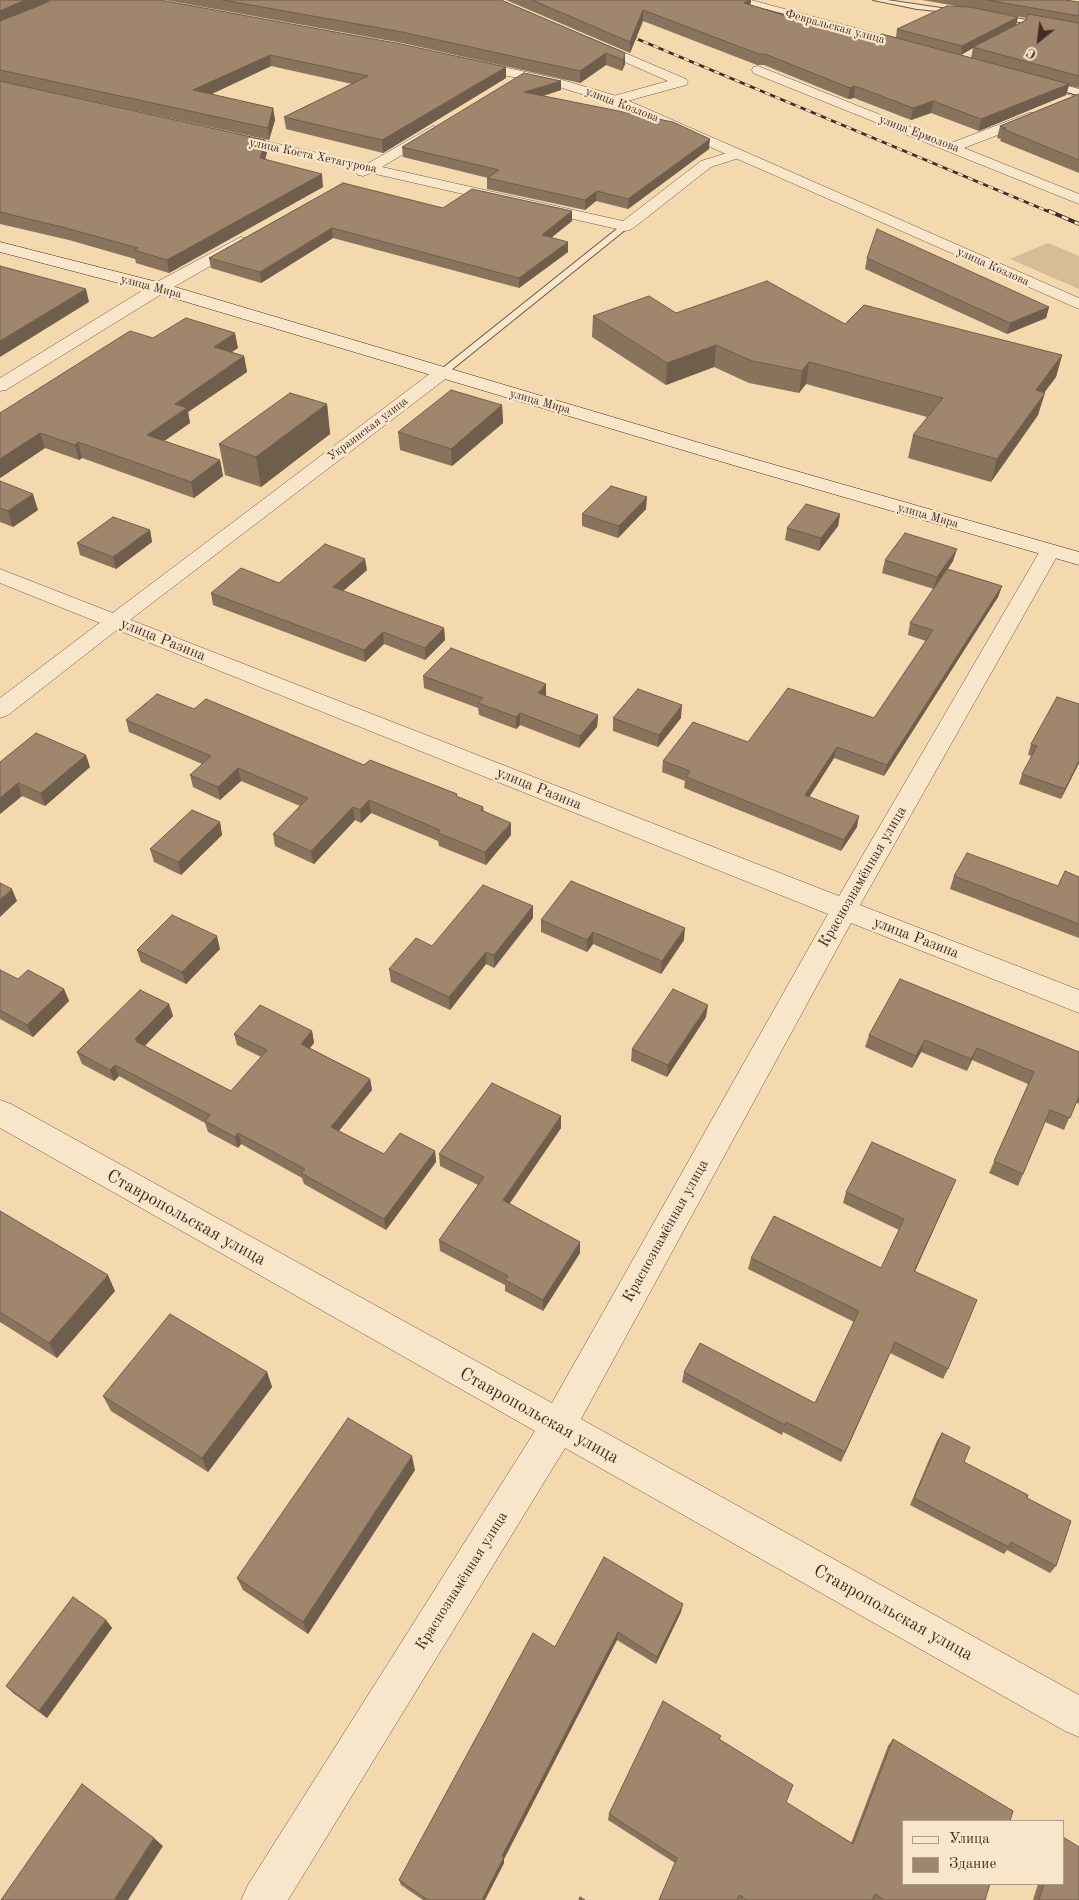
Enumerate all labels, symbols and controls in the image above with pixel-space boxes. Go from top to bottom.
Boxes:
street label: Февральская улица [784,7,886,47]
north arrow [1014,15,1064,65]
text: С [1024,45,1039,61]
street label: улица Козлова [583,84,661,126]
street label: улица Ермолова [877,112,961,156]
street label: улица Коста Хетагурова [248,135,378,177]
street label: улица Козлова [955,245,1031,289]
street label: улица Мира [119,272,183,302]
street label: улица Мира [508,386,572,418]
street label: Украинская улица [325,394,411,464]
street label: улица Мира [896,500,960,532]
street label: улица Разина [118,615,208,665]
street label: улица Разина [494,764,584,814]
street label: Краснознамённая улица [815,803,911,951]
street label: улица Разина [871,913,961,963]
street label: Краснознамённая улица [619,1157,713,1305]
street label: Ставропольская улица [103,1165,269,1271]
street label: Ставропольская улица [456,1363,622,1469]
street label: Краснознамённая улица [412,1508,512,1654]
street label: Ставропольская улица [810,1560,976,1666]
legend [902,1820,1064,1885]
text: Улица [949,1832,990,1847]
text: Здание [949,1857,996,1872]

